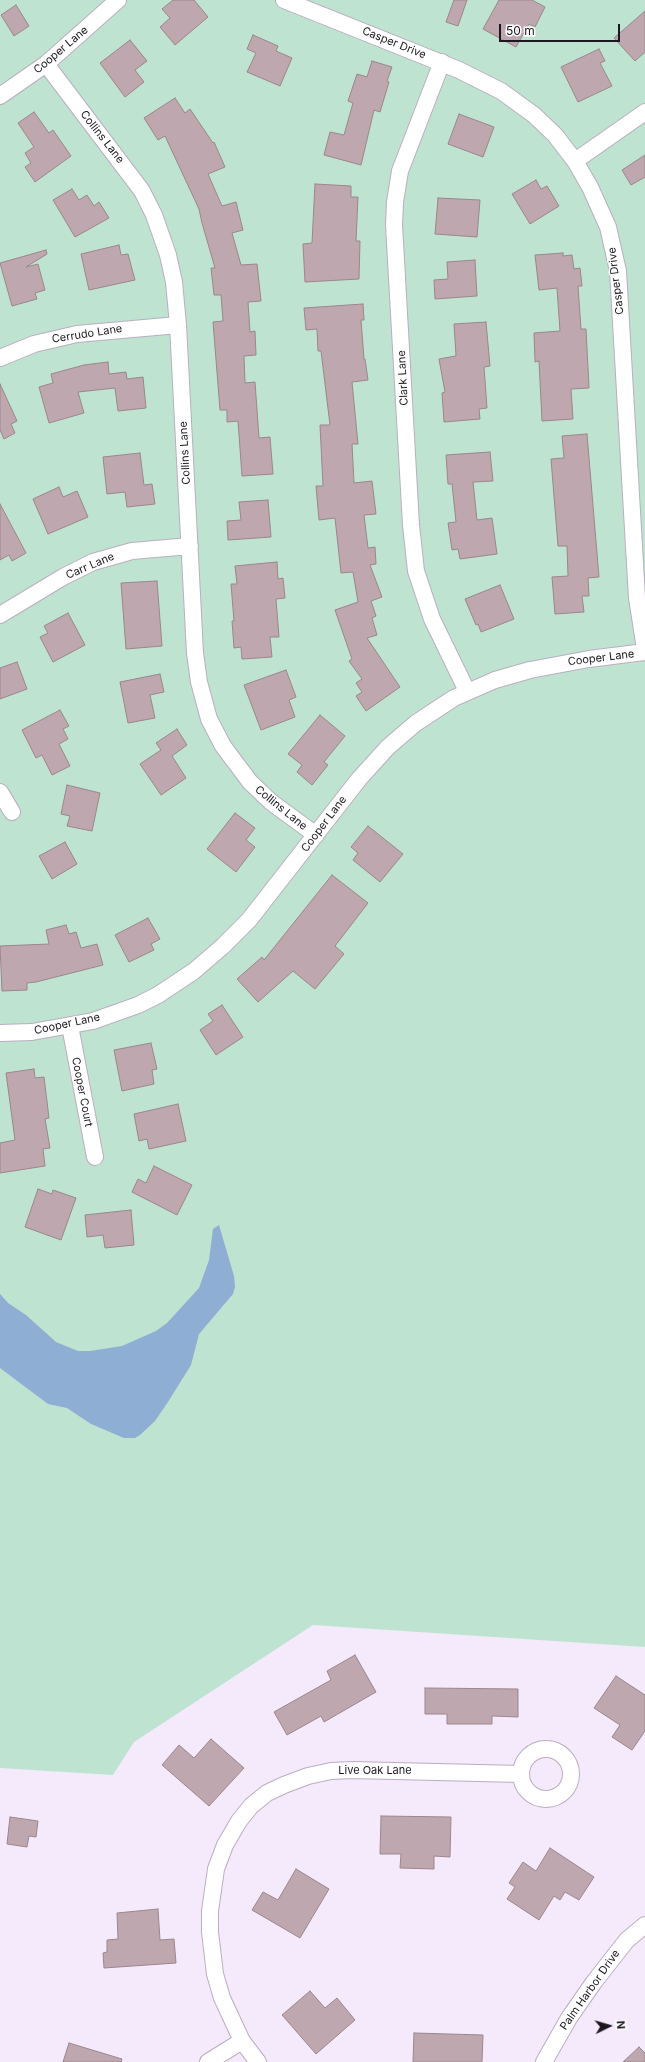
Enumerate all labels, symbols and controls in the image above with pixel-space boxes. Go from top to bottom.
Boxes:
scale bar [501,16,622,42]
street label: Cooper Lane [31,23,91,77]
text: 50 m [506,23,535,38]
street label: Casper Drive [360,24,428,62]
street label: Collins Lane [77,108,127,166]
street label: Casper Drive [605,247,627,315]
street label: Cerrudo Lane [51,322,123,346]
street label: Clark Lane [395,350,411,406]
street label: Collins Lane [177,421,193,485]
street label: Carr Lane [64,550,116,582]
street label: Cooper Lane [567,647,635,669]
street label: Collins Lane [252,783,310,833]
street label: Cooper Lane [299,793,349,855]
street label: Cooper Lane [33,1011,101,1037]
street label: Cooper Court [69,1056,95,1128]
street label: Live Oak Lane [338,1764,412,1778]
street label: Palm Harbor Drive [557,1947,623,2033]
north arrow [589,2006,629,2046]
text: N [614,2020,628,2030]

